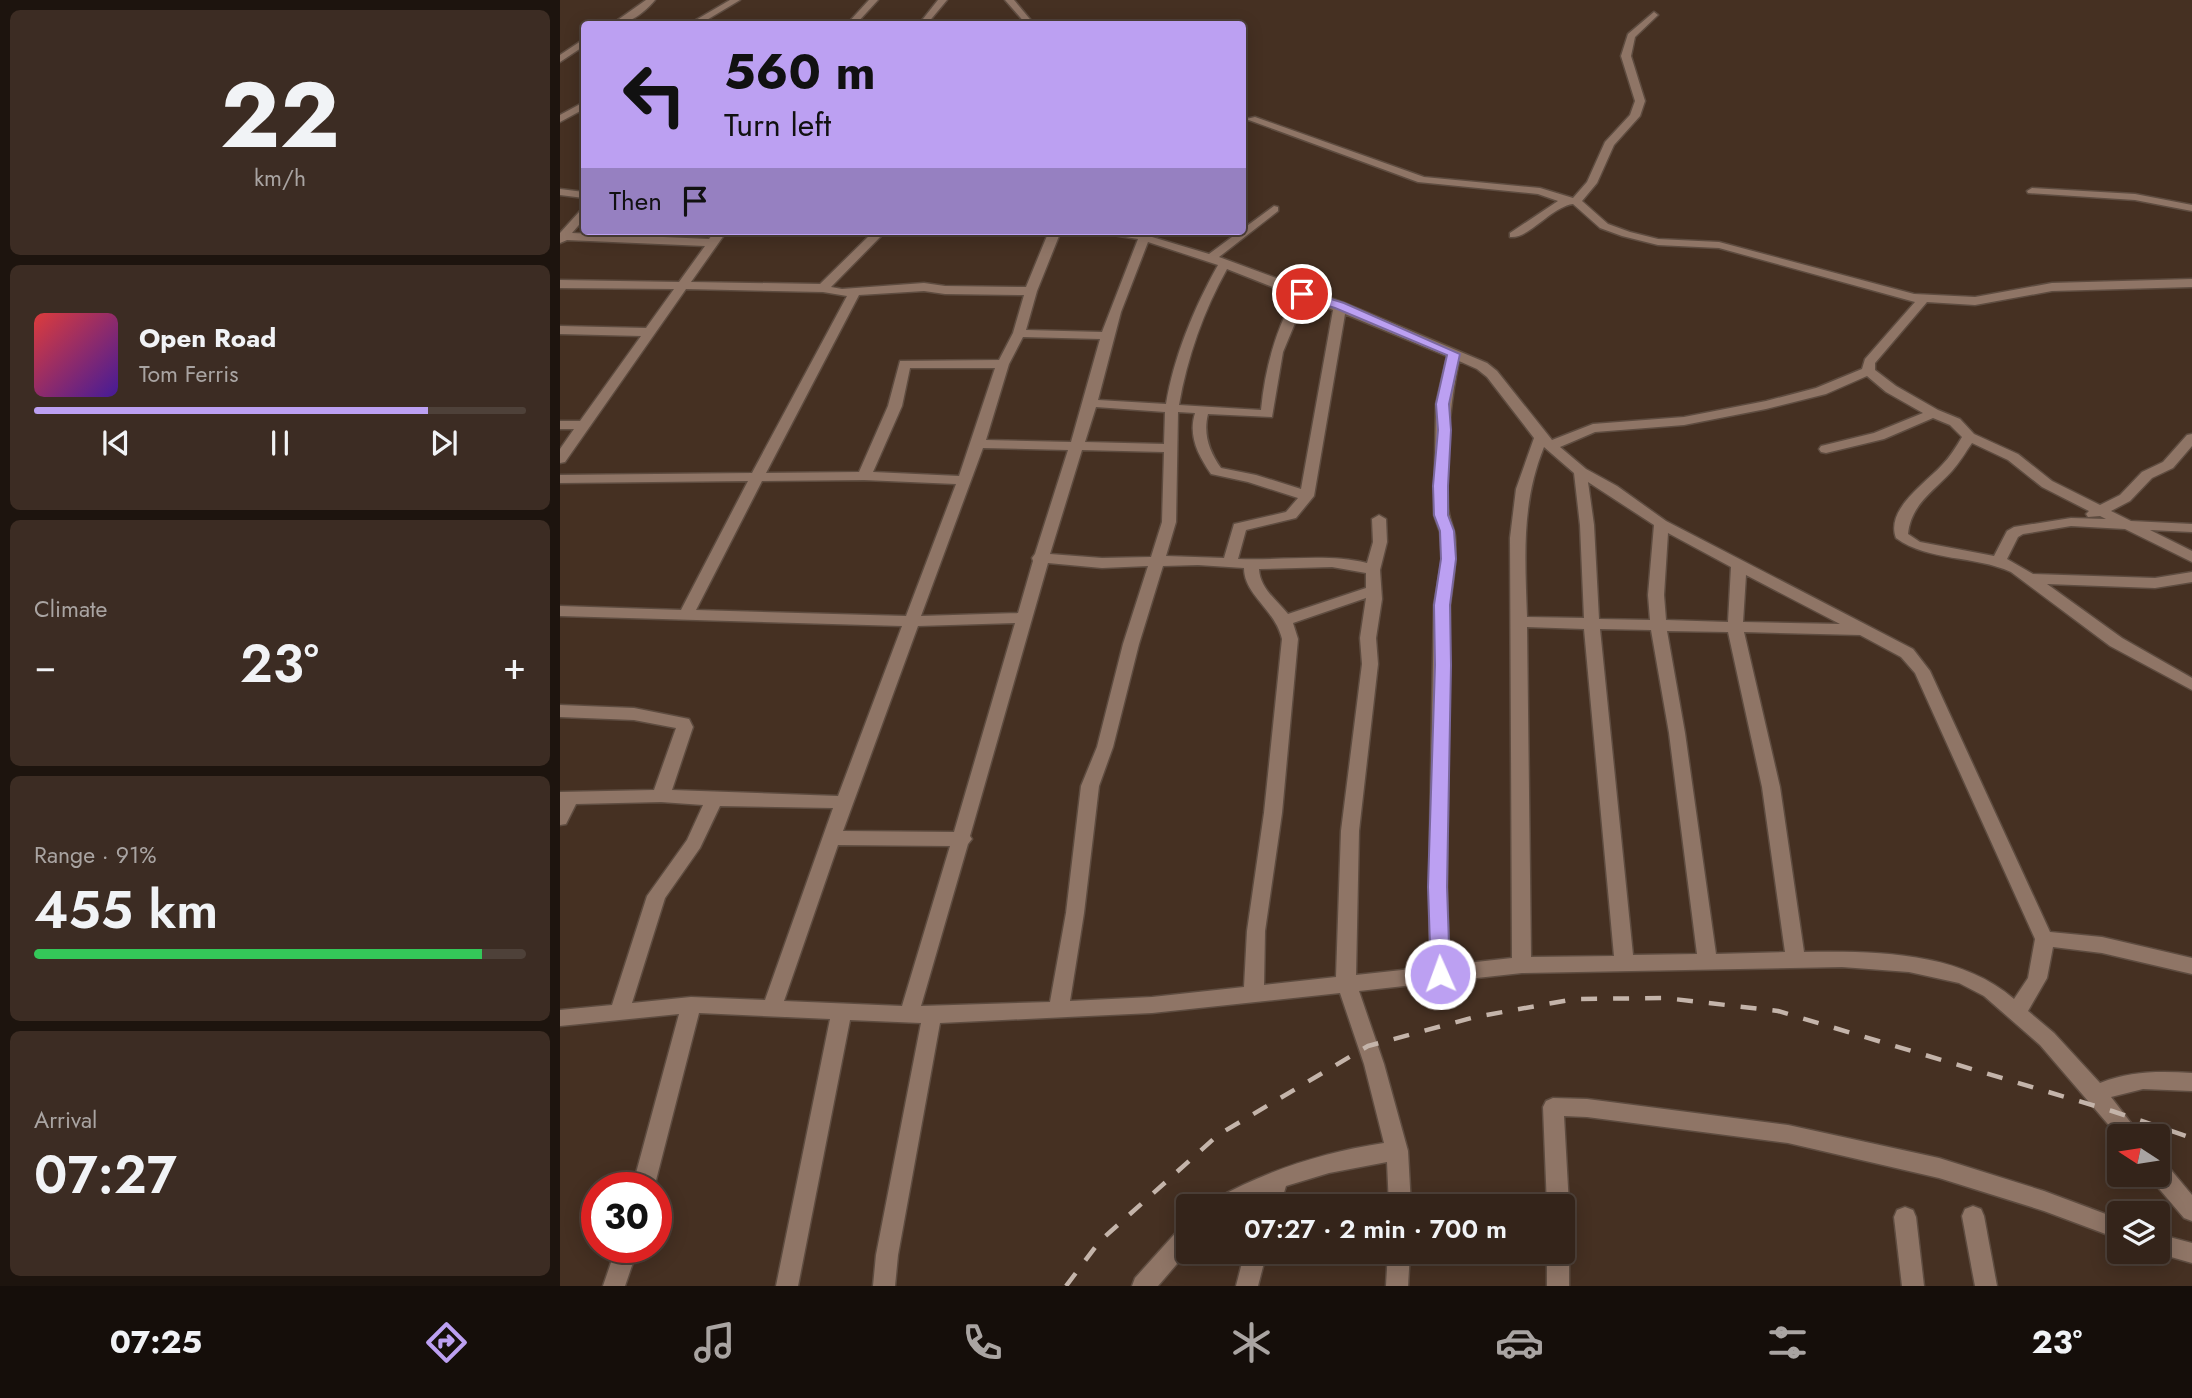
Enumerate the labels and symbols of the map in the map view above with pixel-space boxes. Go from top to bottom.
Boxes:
pin [1272,264,1332,324]
position arrow [1403,937,1477,1011]
north arrow [2107,1124,2170,1186]
speed limit sign: 30 [581,1172,672,1263]

